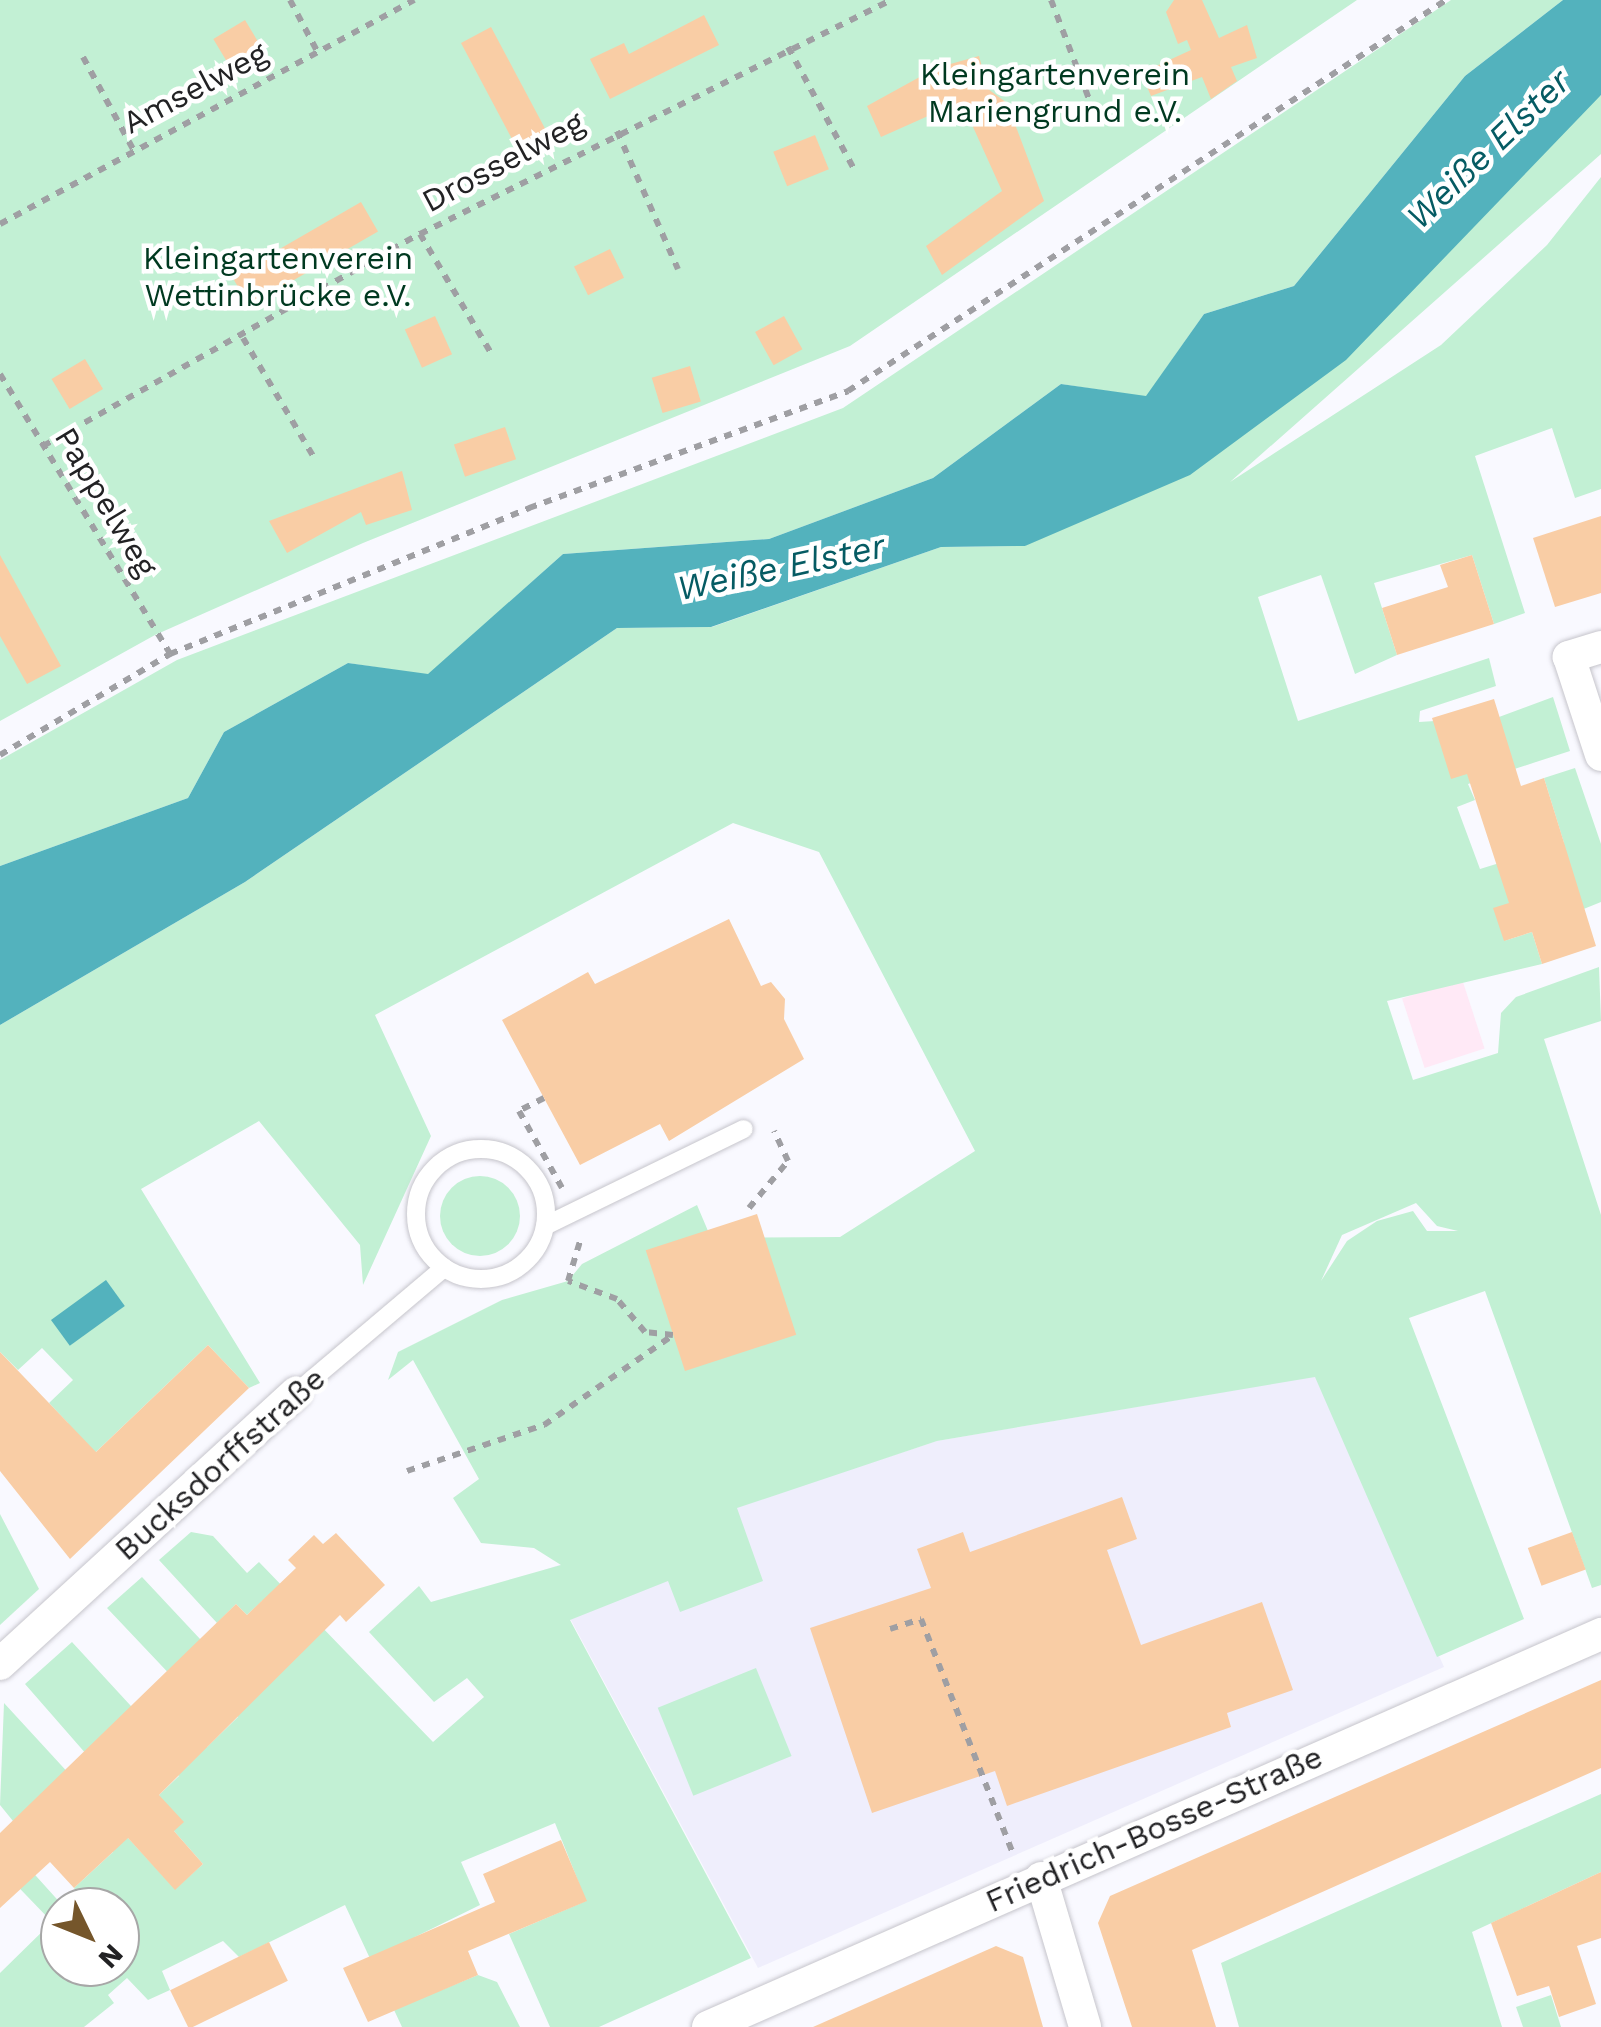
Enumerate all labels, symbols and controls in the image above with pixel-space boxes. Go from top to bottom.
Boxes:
street label: Amselweg [116,34,274,142]
park label: Kleingartenverein Mariengrund e.V. [920,56,1190,131]
water label: Weiße Elster [1397,60,1579,238]
street label: Drosselweg [415,103,591,221]
park label: Kleingartenverein Wettinbrücke e.V. [143,240,413,315]
street label: Pappelweg [46,420,166,584]
water label: Weiße Elster [673,524,889,610]
street label: Bucksdorffstraße [107,1359,333,1569]
street label: Friedrich-Bosse-Straße [980,1737,1328,1921]
north arrow [40,1887,140,1987]
text: N [92,1938,130,1975]

